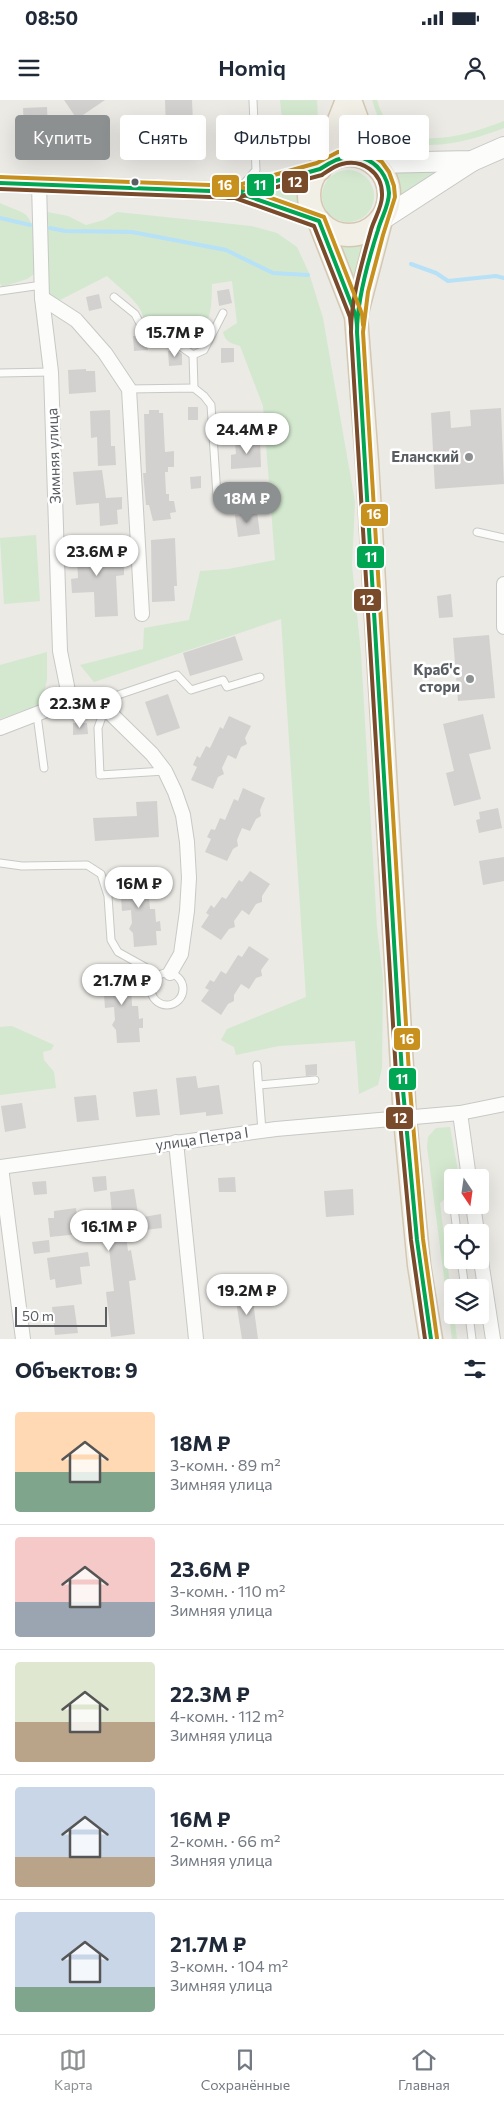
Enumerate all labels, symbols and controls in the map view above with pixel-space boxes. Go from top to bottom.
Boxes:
text: 08:50 [25,6,78,29]
icon: menu [15,54,43,82]
text: Homiq [218,54,286,81]
icon: person [461,54,489,82]
chip: Купить [15,115,110,160]
chip: Снять [120,115,206,160]
chip: Фильтры [216,115,329,160]
chip: Новое [339,115,429,160]
line badge: 12 [281,170,309,194]
line badge: 11 [246,173,275,197]
text: 12 [288,173,302,190]
line badge: 16 [211,174,240,198]
text: 16 [218,176,233,193]
text: 11 [254,176,266,193]
unlabelled marker [130,177,140,187]
pin: 15.7M ₽ [129,316,221,358]
text: 15.7M ₽ [146,322,204,341]
street label: Зимняя улица [42,408,64,504]
pin: 24.4M ₽ [201,412,293,455]
text: 24.4M ₽ [216,419,278,438]
place label: Еланский [391,447,459,465]
marker: Еланский [463,451,475,463]
pin: 18M ₽ [212,482,282,524]
text: 18M ₽ [224,488,270,507]
line badge: 16 [360,503,389,527]
text: 16 [367,505,382,522]
pin: 23.6M ₽ [51,534,143,577]
text: 23.6M ₽ [66,541,128,560]
line badge: 11 [356,545,385,569]
text: 11 [365,548,377,565]
line badge: 12 [353,588,382,612]
text: 12 [360,591,374,608]
place label: Краб'с стори [413,660,460,695]
marker: Краб'с стори [464,673,476,685]
pin: 22.3M ₽ [34,686,126,729]
text: 22.3M ₽ [50,693,110,712]
pin: 16M ₽ [104,866,174,909]
text: 16M ₽ [116,873,162,892]
pin: 21.7M ₽ [76,964,168,1006]
text: 21.7M ₽ [93,970,151,989]
line badge: 16 [393,1027,421,1051]
text: 16 [400,1030,415,1047]
line badge: 11 [388,1067,417,1091]
text: 11 [396,1070,408,1087]
line badge: 12 [385,1106,414,1130]
text: 12 [393,1109,407,1126]
street label: улица Петра I [154,1123,250,1153]
north arrow [444,1169,489,1214]
map controls [444,1169,489,1324]
pin: 16.1M ₽ [63,1210,155,1252]
text: 16.1M ₽ [81,1216,137,1235]
button: locate [444,1224,489,1269]
pin: 19.2M ₽ [201,1274,293,1316]
button: layers [444,1279,489,1324]
text: 19.2M ₽ [217,1280,277,1299]
scale bar [15,1304,108,1327]
text: 50 m [22,1307,54,1324]
icon: filters [461,1355,489,1383]
text: Объектов: 9 [15,1357,138,1382]
text: 18M ₽ [170,1430,231,1455]
icon: home [55,1432,115,1492]
text: 3-комн. · 89 m² [170,1455,281,1474]
text: Зимняя улица [170,1474,273,1493]
text: 23.6M ₽ [170,1556,250,1581]
icon: home [55,1557,115,1617]
text: 3-комн. · 110 m² [170,1581,285,1600]
text: Зимняя улица [170,1600,273,1619]
text: 22.3M ₽ [170,1681,250,1706]
icon: home [55,1682,115,1742]
text: 4-комн. · 112 m² [170,1706,284,1725]
text: Зимняя улица [170,1725,273,1744]
text: 16M ₽ [170,1806,231,1831]
icon: home [55,1807,115,1867]
text: 2-комн. · 66 m² [170,1831,280,1850]
text: Зимняя улица [170,1850,273,1869]
text: 21.7M ₽ [170,1931,246,1956]
icon: home [55,1932,115,1992]
text: 3-комн. · 104 m² [170,1956,288,1975]
text: Зимняя улица [170,1975,273,1994]
tab: Карта [54,2046,93,2093]
tab: Сохранённые [201,2046,290,2093]
tab: Главная [398,2046,450,2093]

